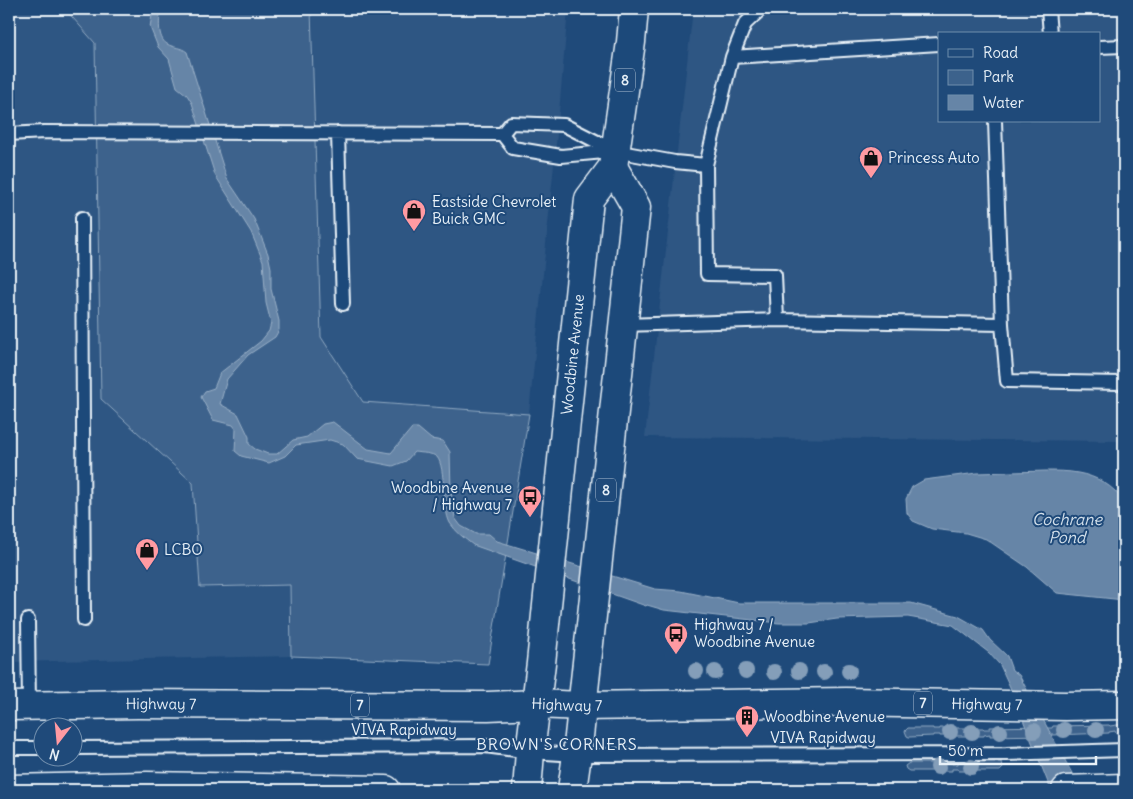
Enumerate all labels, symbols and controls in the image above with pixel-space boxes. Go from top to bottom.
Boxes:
legend [938,32,1100,122]
text: Road [983,43,1018,62]
text: Park [983,67,1014,86]
road number: 8 [615,68,635,92]
text: Water [983,93,1024,112]
shop icon: Princess Auto [858,145,884,179]
place label: Princess Auto [888,148,980,167]
place label: Eastside Chevrolet Buick GMC [432,192,556,228]
shop icon: Eastside Chevrolet Buick GMC [401,198,427,232]
street label: Woodbine Avenue [557,293,588,416]
place label: Woodbine Avenue / Highway 7 [391,478,512,514]
road number: 8 [596,478,616,502]
bus stop icon: Woodbine Avenue / Highway 7 [517,484,543,518]
water label: Cochrane Pond [1032,509,1103,547]
shop icon: LCBO [134,537,160,571]
place label: LCBO [164,540,203,559]
place label: Highway 7 / Woodbine Avenue [694,615,815,651]
bus stop icon: Highway 7 / Woodbine Avenue [663,621,689,655]
road number: 7 [914,691,932,714]
street label: Highway 7 [125,694,196,713]
road number: 7 [351,694,369,716]
street label: Highway 7 [531,694,602,715]
street label: Highway 7 [951,694,1022,714]
building icon: Woodbine Avenue [734,704,760,738]
place label: Woodbine Avenue [764,707,885,726]
north arrow [32,716,82,766]
street label: VIVA Rapidway [351,720,457,739]
street label: VIVA Rapidway [770,728,876,747]
district label: BROWN'S CORNERS [476,734,638,754]
scale bar [940,734,1097,766]
text: 50 m [948,741,983,760]
text: N [47,745,62,764]

